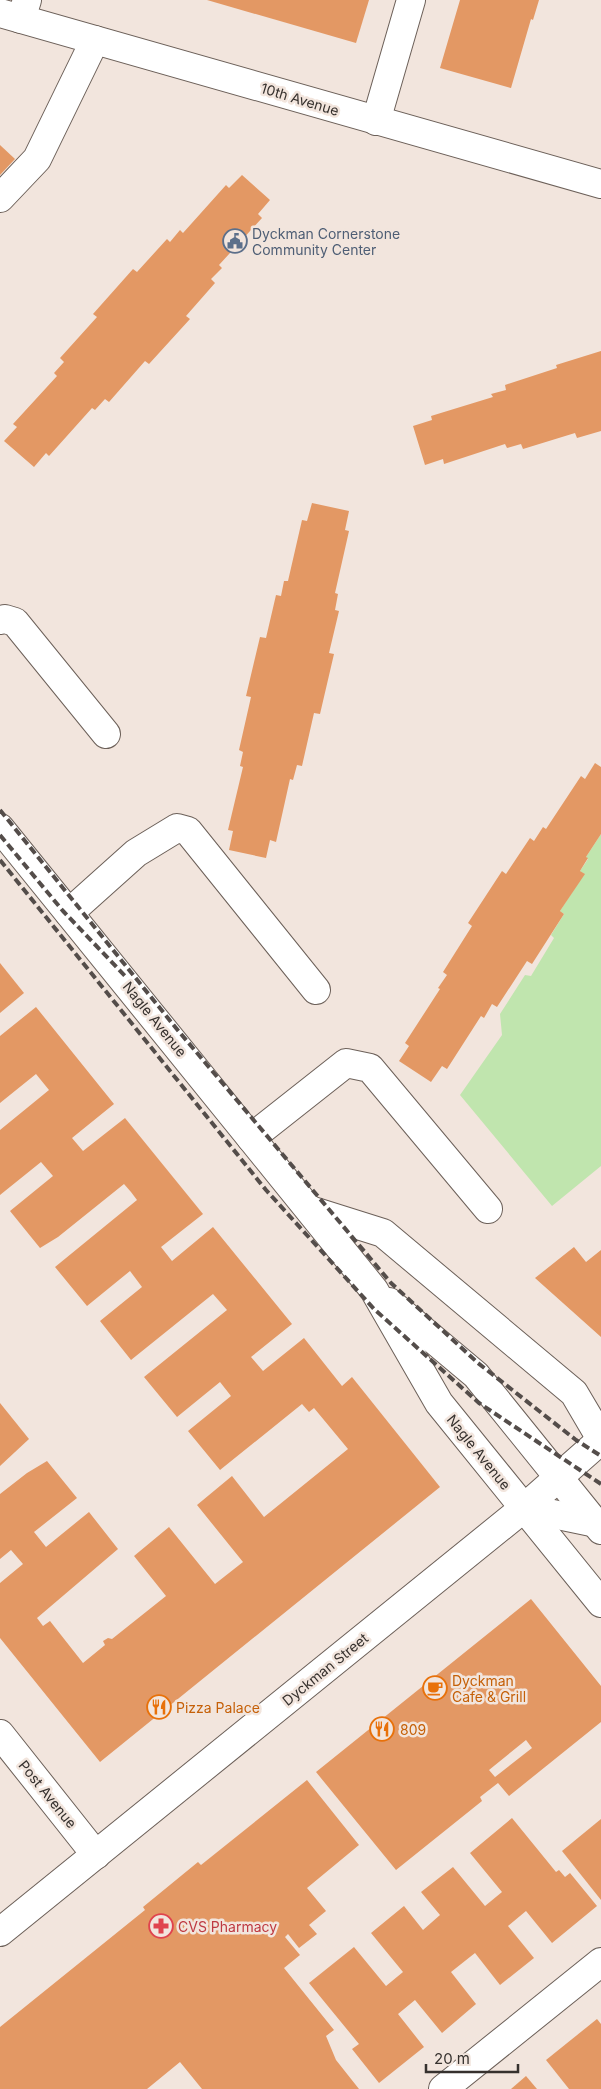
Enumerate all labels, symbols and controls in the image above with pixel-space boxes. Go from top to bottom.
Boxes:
street label: 10th Avenue [259,79,341,119]
place label: Dyckman Cornerstone Community Center [252,225,400,258]
public building icon: Dyckman Cornerstone Community Center [222,228,248,254]
street label: Nagle Avenue [120,978,190,1060]
street label: Nagle Avenue [444,1411,514,1493]
street label: Dyckman Street [279,1629,372,1709]
place label: Dyckman Cafe & Grill [452,1672,526,1705]
cafe icon: Dyckman Cafe & Grill [422,1675,448,1701]
restaurant icon: Pizza Palace [146,1694,172,1720]
place label: Pizza Palace [176,1699,260,1716]
restaurant icon: 809 [369,1716,395,1742]
place label: 809 [400,1721,426,1738]
street label: Post Avenue [15,1757,81,1831]
pharmacy icon: CVS Pharmacy [148,1913,174,1939]
place label: CVS Pharmacy [178,1918,277,1935]
scale bar [426,2042,518,2074]
text: 20 m [434,2049,470,2068]

